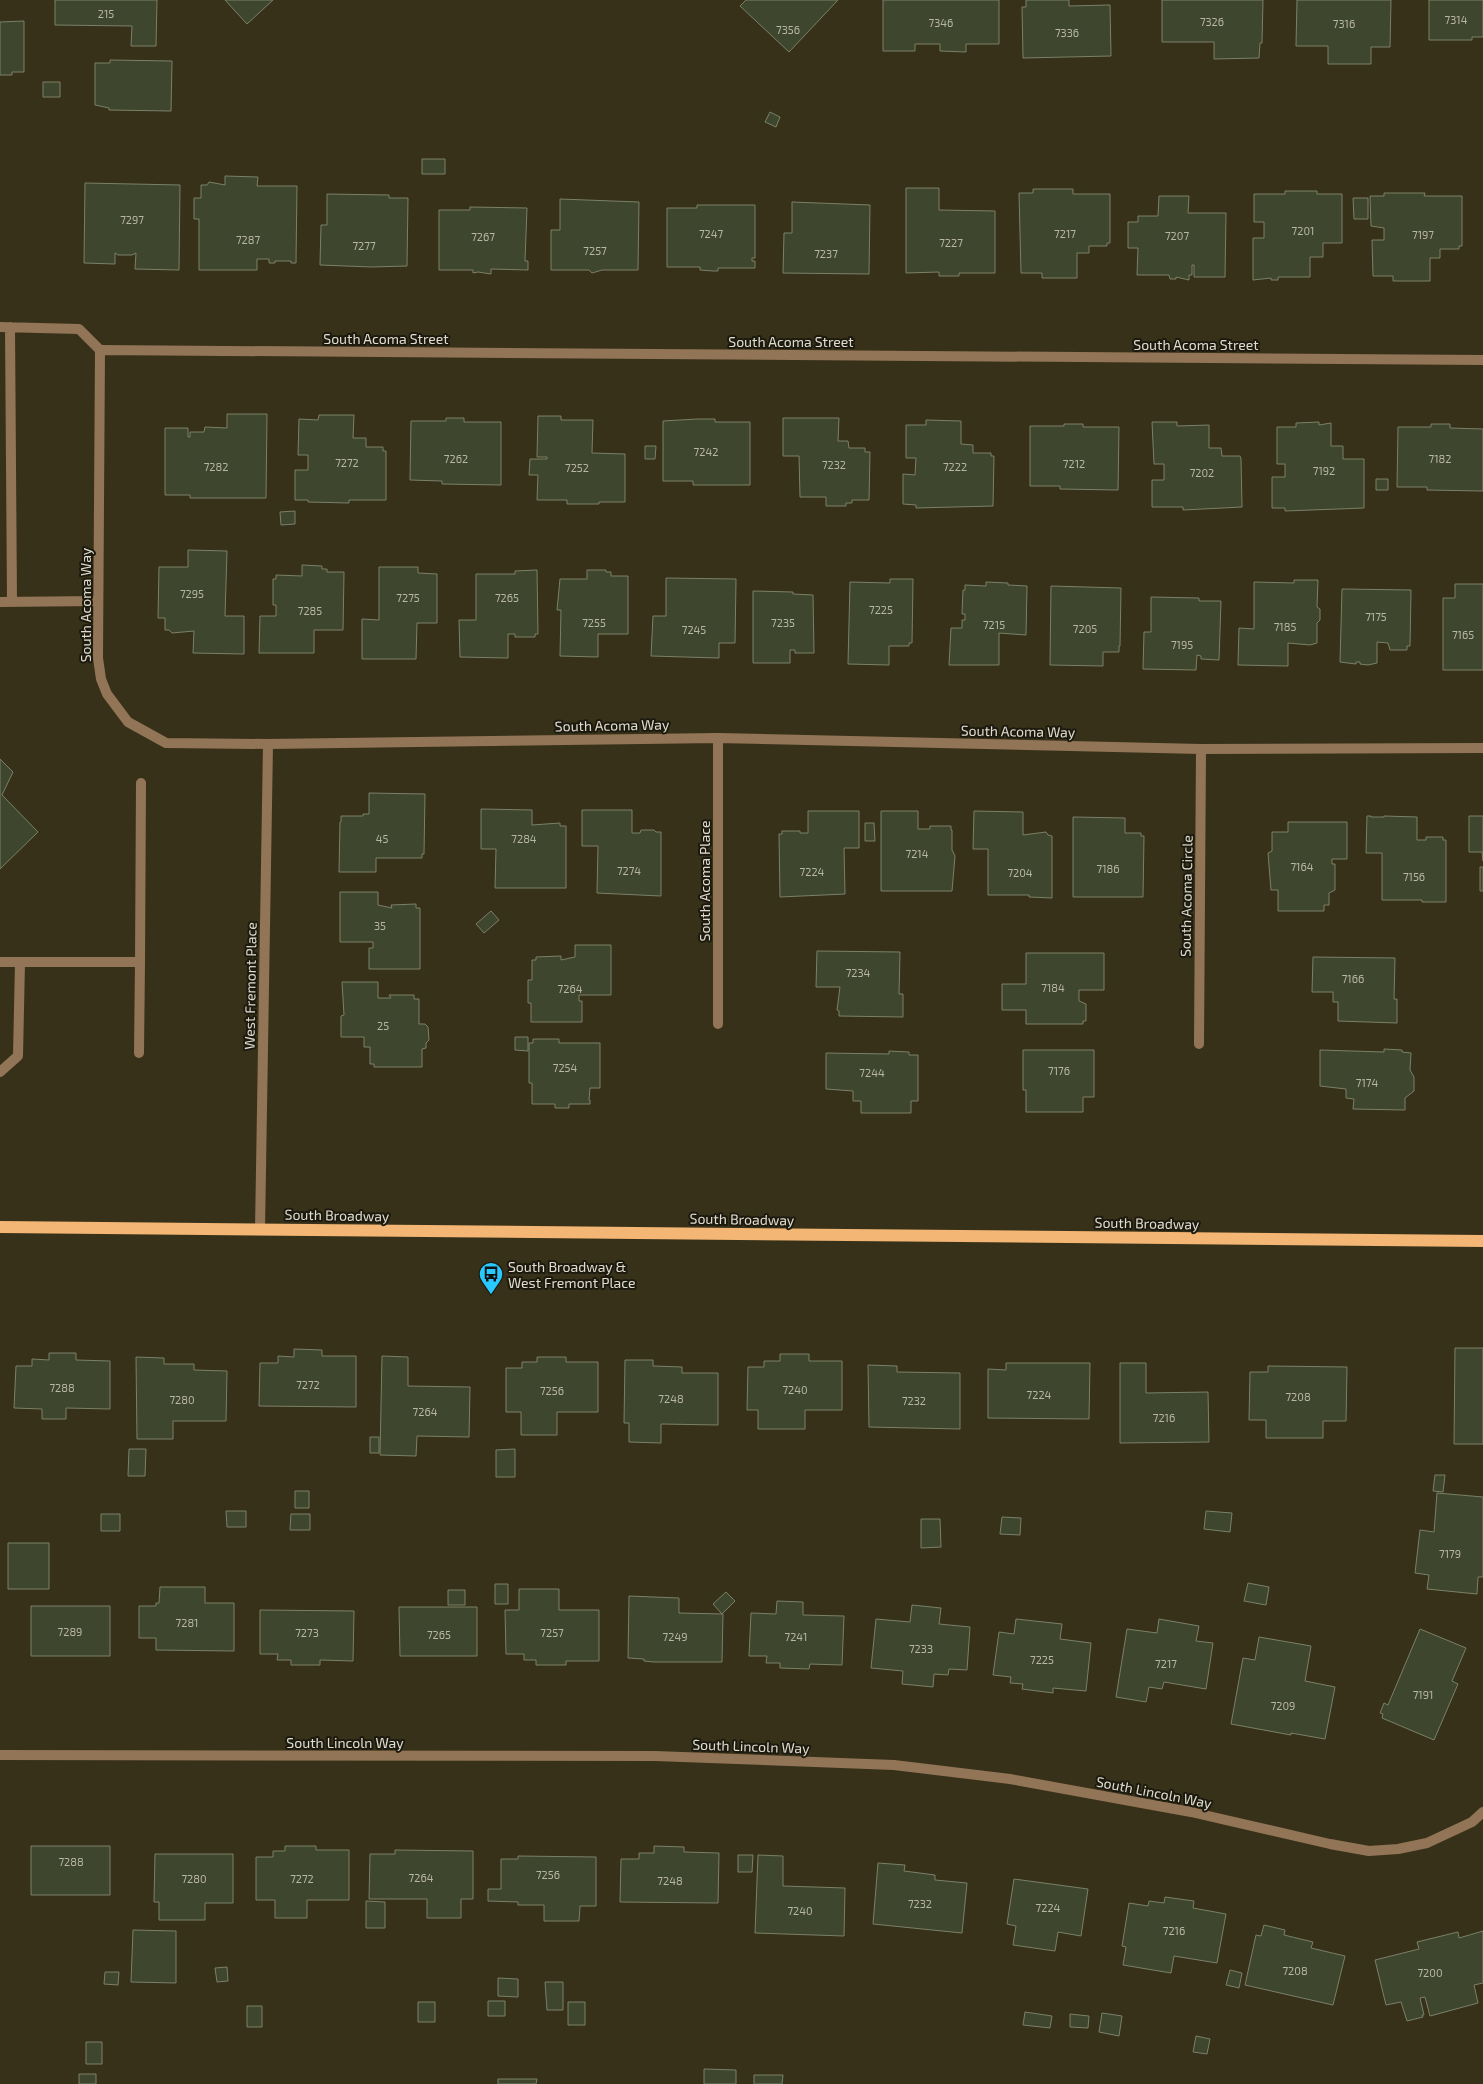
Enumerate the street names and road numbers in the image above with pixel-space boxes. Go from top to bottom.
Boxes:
street label: South Acoma Street [323,330,449,347]
street label: South Acoma Street [728,333,854,350]
street label: South Acoma Street [1133,336,1259,353]
street label: South Acoma Way [77,547,94,662]
street label: South Acoma Way [555,715,670,734]
street label: South Acoma Way [961,722,1076,741]
street label: South Acoma Place [696,821,713,941]
street label: South Acoma Circle [1176,835,1196,957]
street label: West Fremont Place [240,922,260,1050]
street label: South Broadway [284,1206,390,1224]
street label: South Broadway [689,1210,795,1228]
street label: South Broadway [1094,1214,1200,1232]
street label: South Lincoln Way [286,1734,404,1751]
street label: South Lincoln Way [692,1735,810,1757]
street label: South Lincoln Way [1095,1772,1214,1812]

